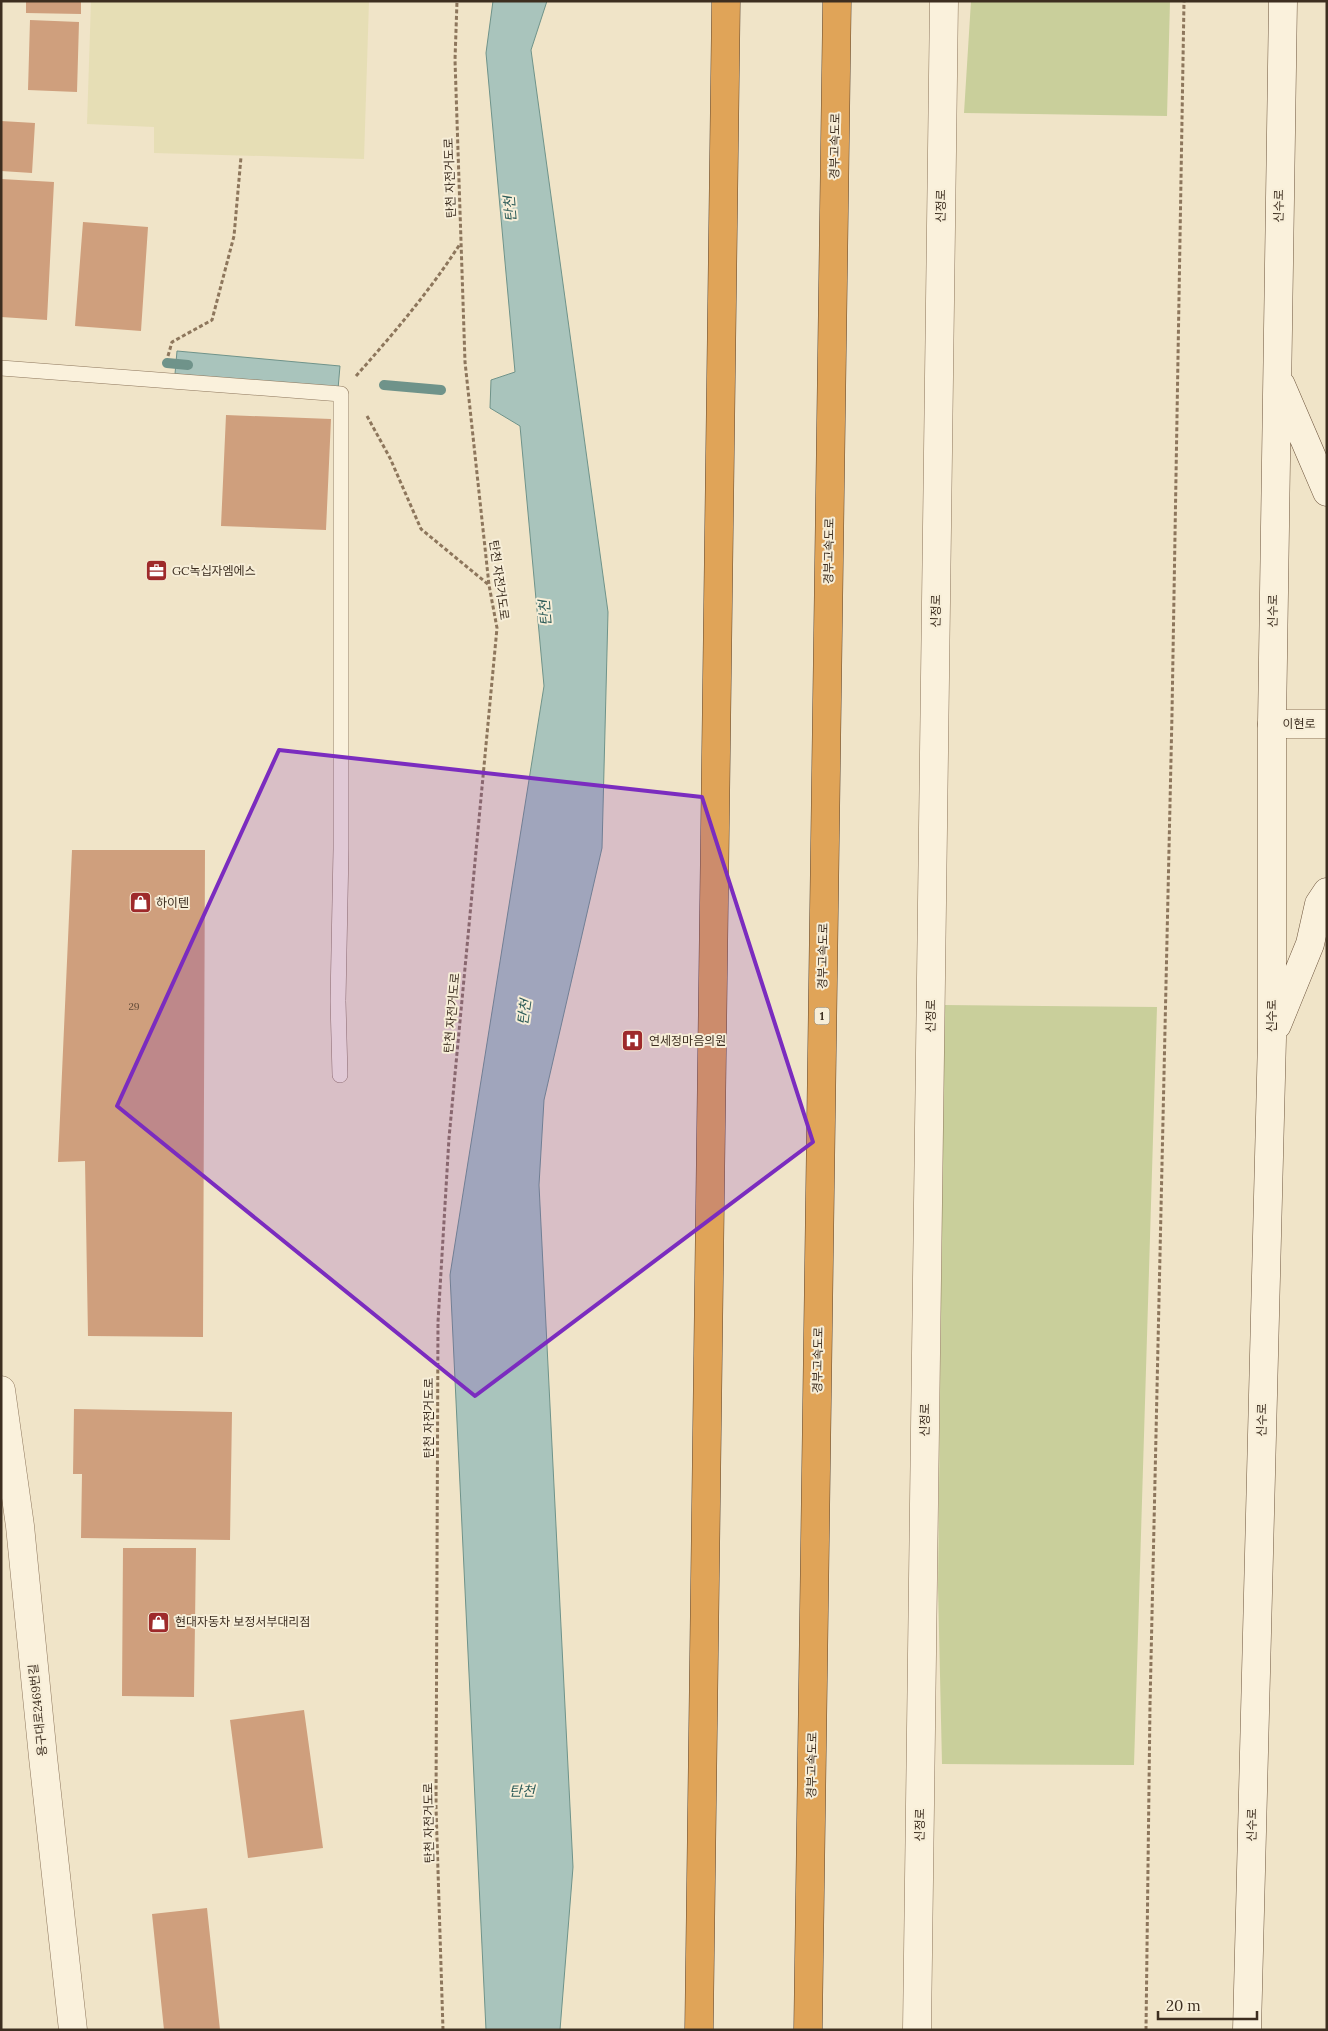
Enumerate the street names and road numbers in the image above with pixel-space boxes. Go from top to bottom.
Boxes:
street label: 경부고속도로 [826,113,843,179]
street label: 탄천 자전거도로 [441,138,458,218]
street label: 신정로 [933,189,948,223]
street label: 신수로 [1271,189,1286,223]
street label: 경부고속도로 [820,518,837,584]
street label: 탄천 자전거도로 [486,539,513,621]
street label: 신정로 [928,594,943,628]
street label: 신수로 [1265,594,1280,628]
street label: 이현로 [1282,716,1316,731]
street label: 경부고속도로 [814,923,831,989]
street label: 탄천 자전거도로 [441,972,462,1054]
street label: 신정로 [923,999,938,1033]
street label: 신수로 [1264,999,1279,1033]
road number: 1 [814,1008,830,1024]
street label: 경부고속도로 [809,1327,826,1393]
street label: 탄천 자전거도로 [421,1378,436,1458]
street label: 신정로 [917,1403,932,1437]
street label: 신수로 [1254,1403,1269,1437]
street label: 용구대로2469번길 [25,1663,50,1757]
street label: 경부고속도로 [803,1732,820,1798]
street label: 탄천 자전거도로 [420,1783,437,1863]
street label: 신정로 [912,1808,927,1842]
street label: 신수로 [1244,1808,1259,1842]

